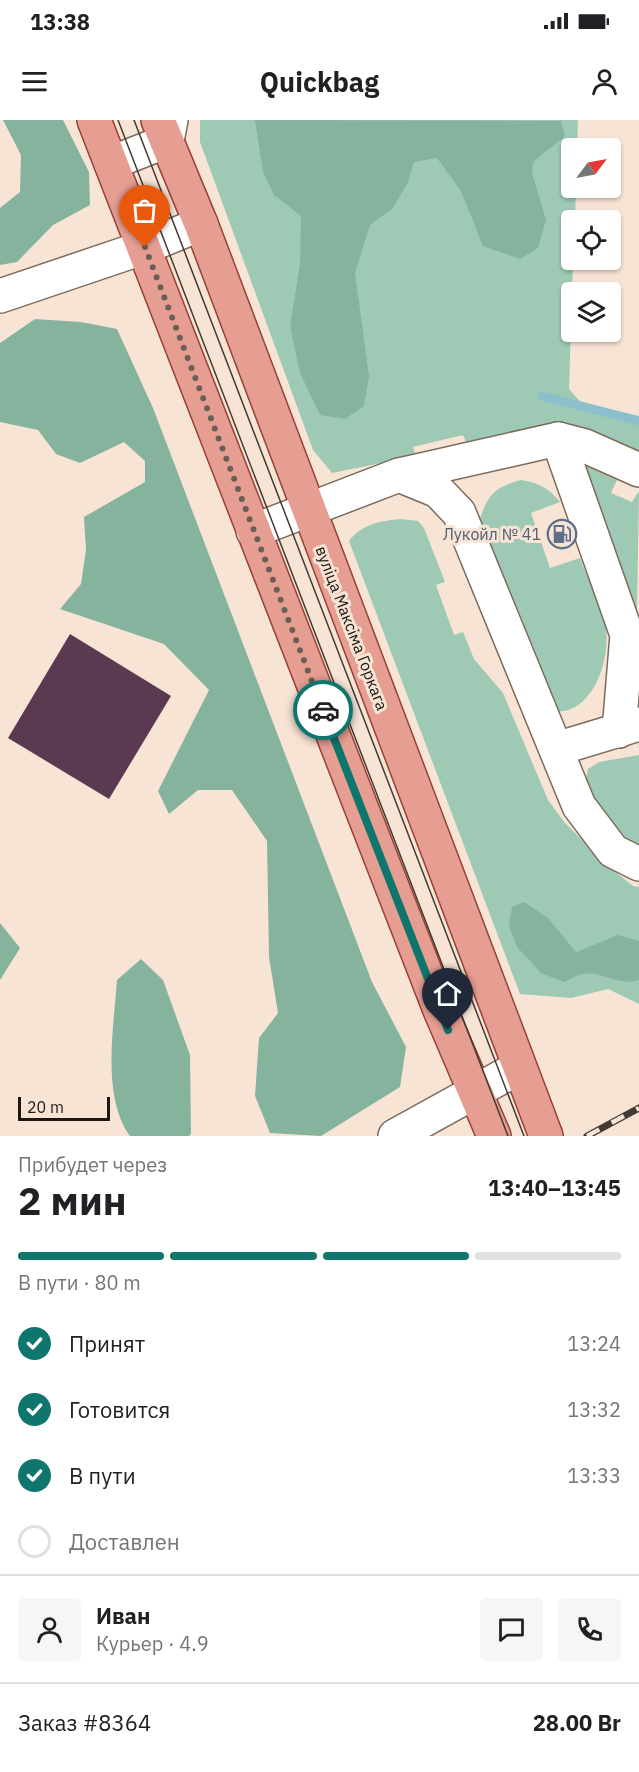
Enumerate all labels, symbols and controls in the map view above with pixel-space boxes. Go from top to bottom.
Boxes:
text: 13:38 [30,7,90,36]
text: Quickbag [260,64,379,99]
icon: menu [18,65,51,98]
icon: person [588,65,621,98]
north arrow [561,138,621,198]
map controls [561,138,621,342]
pin [119,185,170,247]
icon: bag [128,194,161,227]
button: locate [561,210,621,270]
button: layers [561,282,621,342]
fuel station icon: Лукойл № 41 [546,518,578,550]
place label: Лукойл № 41 [443,524,541,544]
street label: вуліца Максіма Горкага [311,543,393,713]
courier [293,680,353,740]
icon: car [307,694,340,727]
pin [422,968,473,1030]
icon: home [431,977,464,1010]
scale bar [18,1094,110,1121]
text: 20 m [27,1097,64,1117]
text: Прибудет через [18,1151,167,1178]
text: 13:40–13:45 [488,1173,621,1202]
text: 2 мин [18,1175,127,1226]
text: В пути · 80 m [18,1269,141,1296]
icon: check [18,1327,51,1360]
text: Принят [69,1329,145,1358]
text: 13:24 [567,1330,621,1357]
icon: check [18,1393,51,1426]
text: Готовится [69,1395,170,1424]
text: 13:32 [567,1396,621,1423]
icon: check [18,1459,51,1492]
text: В пути [69,1461,136,1490]
text: 13:33 [567,1462,621,1489]
text: Доставлен [69,1527,180,1556]
button: person [18,1598,81,1661]
button: chat [480,1598,543,1661]
button: phone [558,1598,621,1661]
text: Иван [96,1601,151,1630]
text: Курьер · 4.9 [96,1630,209,1657]
text: Заказ #8364 [18,1708,151,1737]
text: 28.00 Br [533,1708,621,1737]

